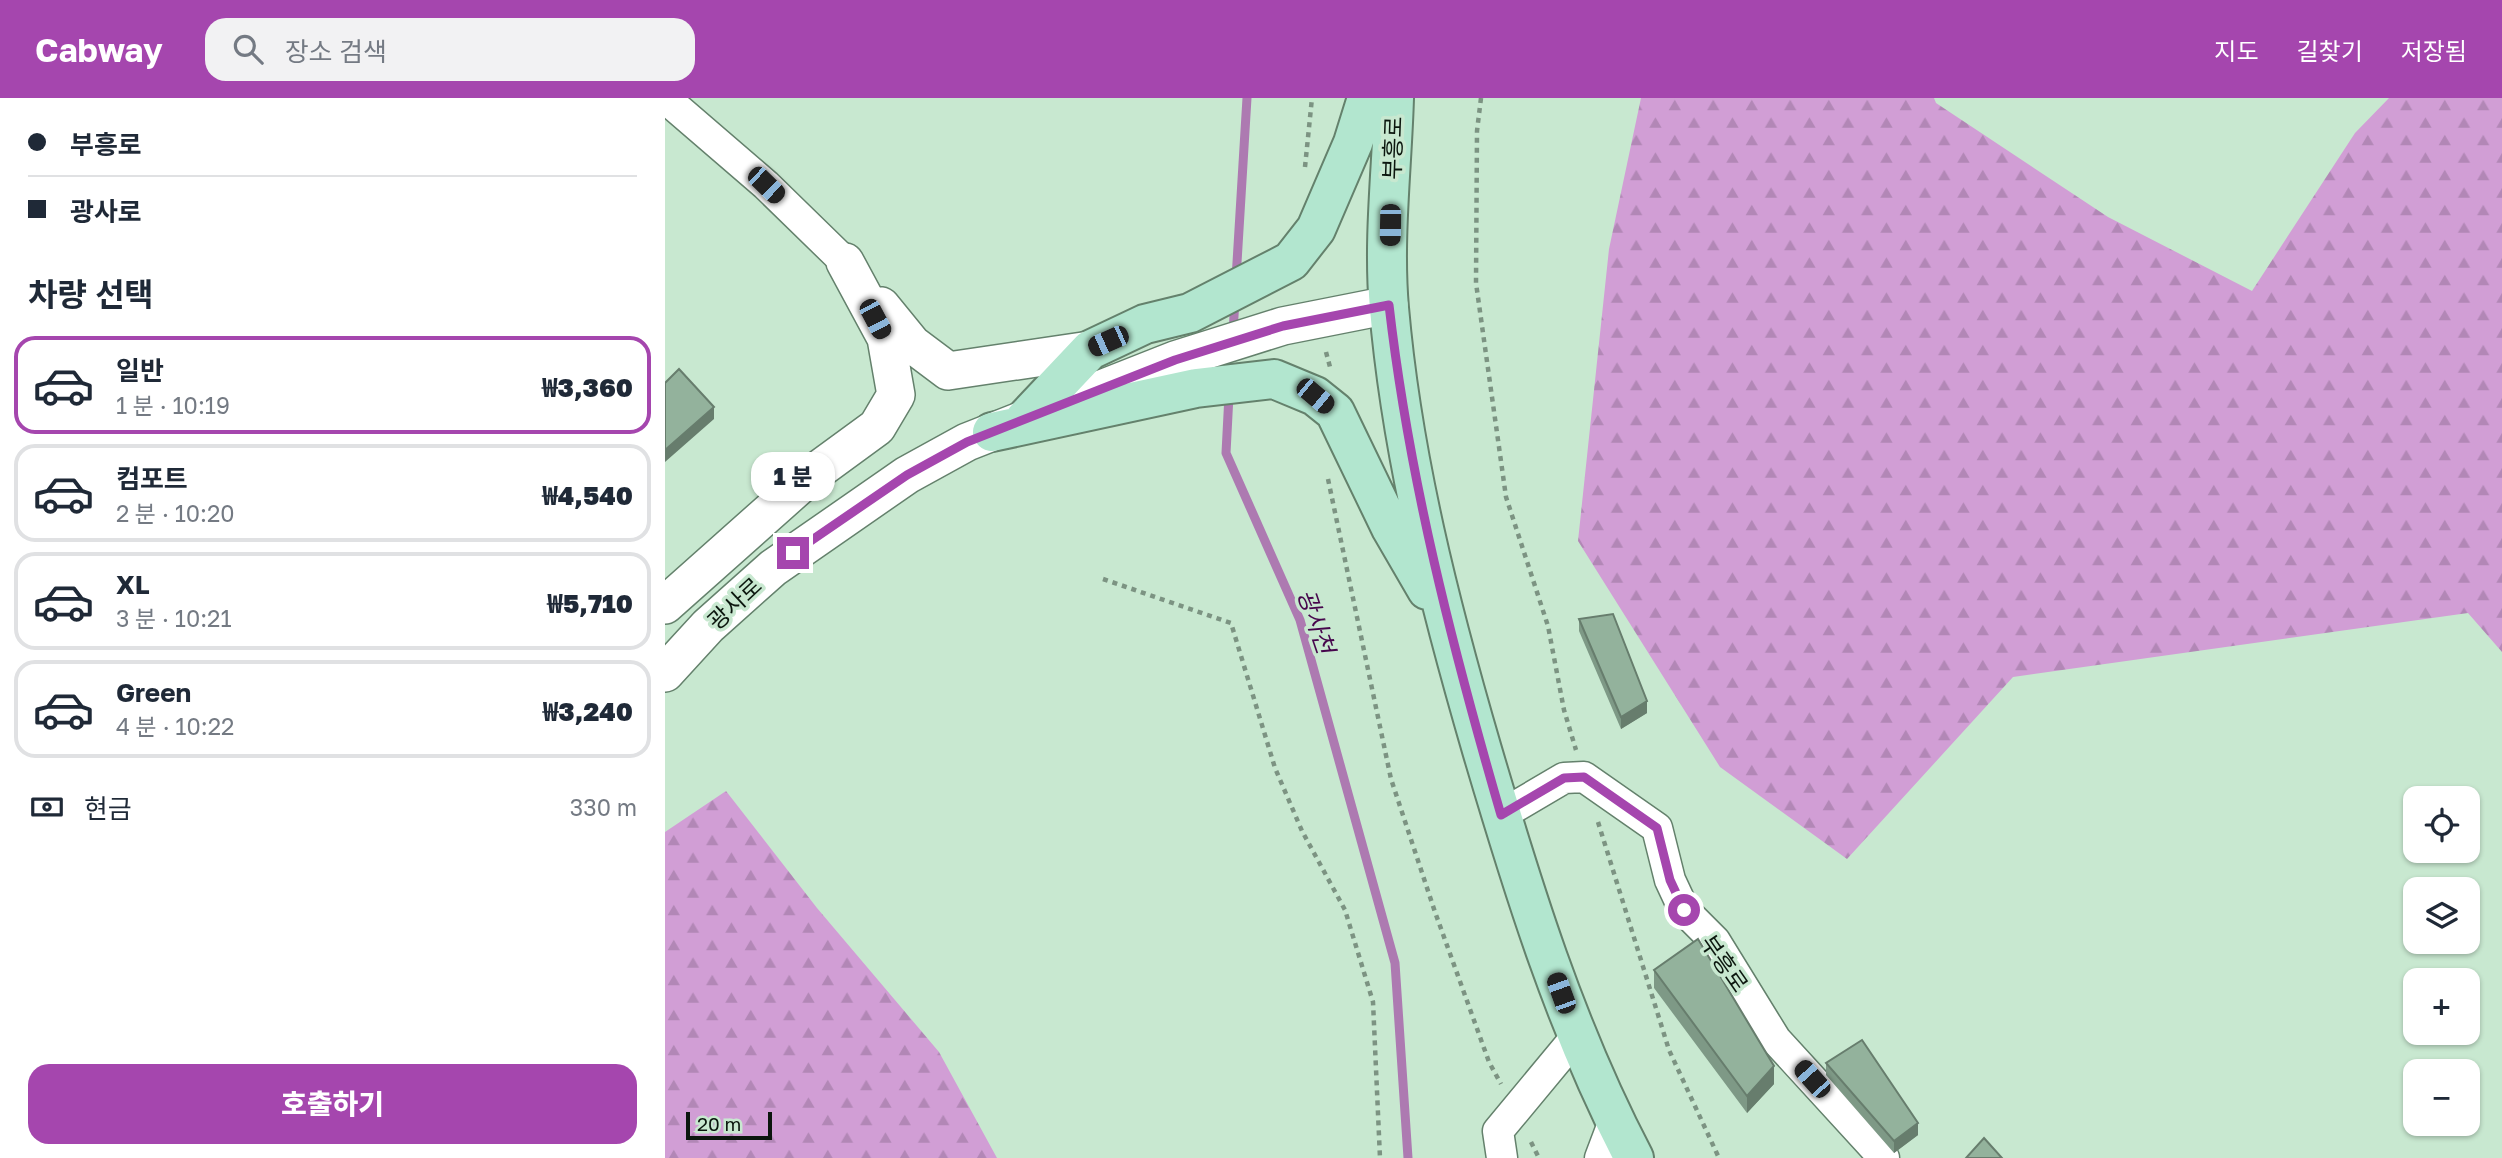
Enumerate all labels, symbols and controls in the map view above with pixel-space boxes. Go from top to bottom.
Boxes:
search box [205,18,695,81]
text: Cabway [35,30,163,69]
icon: search [229,30,267,68]
text: 장소 검색 [285,36,387,67]
text: 지도 [2214,36,2259,65]
text: 길찾기 [2297,36,2363,65]
text: 저장됨 [2401,36,2467,65]
street label: 부흥로 [1377,116,1407,180]
text: 부흥로 [70,129,142,160]
car [744,163,789,207]
text: 광사로 [70,196,142,227]
car [1380,204,1401,246]
text: 차량 선택 [28,275,154,313]
car [856,296,895,342]
car [1085,323,1132,359]
icon: car [32,354,95,417]
text: 일반 [116,355,164,386]
text: ₩3,360 [542,372,633,403]
car [1293,374,1338,418]
text: 1 분 · 10:19 [116,391,230,419]
callout: 1 분 [751,452,835,500]
icon: car [32,462,95,525]
text: 1 분 [773,462,813,490]
text: 컴포트 [116,463,188,494]
text: ₩4,540 [542,480,633,511]
text: 2 분 · 10:20 [116,499,235,527]
route end [777,537,809,569]
text: XL [116,569,150,600]
icon: car [32,570,95,633]
street label: 광사로 [701,571,767,635]
water label: 광사천 [1293,585,1342,660]
text: ₩5,710 [547,588,633,619]
text: 3 분 · 10:21 [116,604,232,632]
text: Green [116,677,191,708]
icon: car [32,678,95,741]
text: ₩3,240 [543,696,633,727]
text: 4 분 · 10:22 [116,712,234,740]
map controls [2403,786,2480,1136]
button: locate [2403,786,2480,863]
icon: cash [28,788,66,826]
text: 현금 [84,793,132,824]
text: 330 m [570,793,637,821]
button: layers [2403,877,2480,954]
route start [1668,894,1700,926]
street label: 부흥로 [1695,929,1755,997]
button: + [2403,968,2480,1045]
car [1544,970,1579,1016]
car [1791,1056,1834,1102]
button: − [2403,1059,2480,1136]
button: 호출하기 [28,1064,637,1144]
scale bar [686,1109,772,1141]
text: 20 m [697,1112,741,1135]

